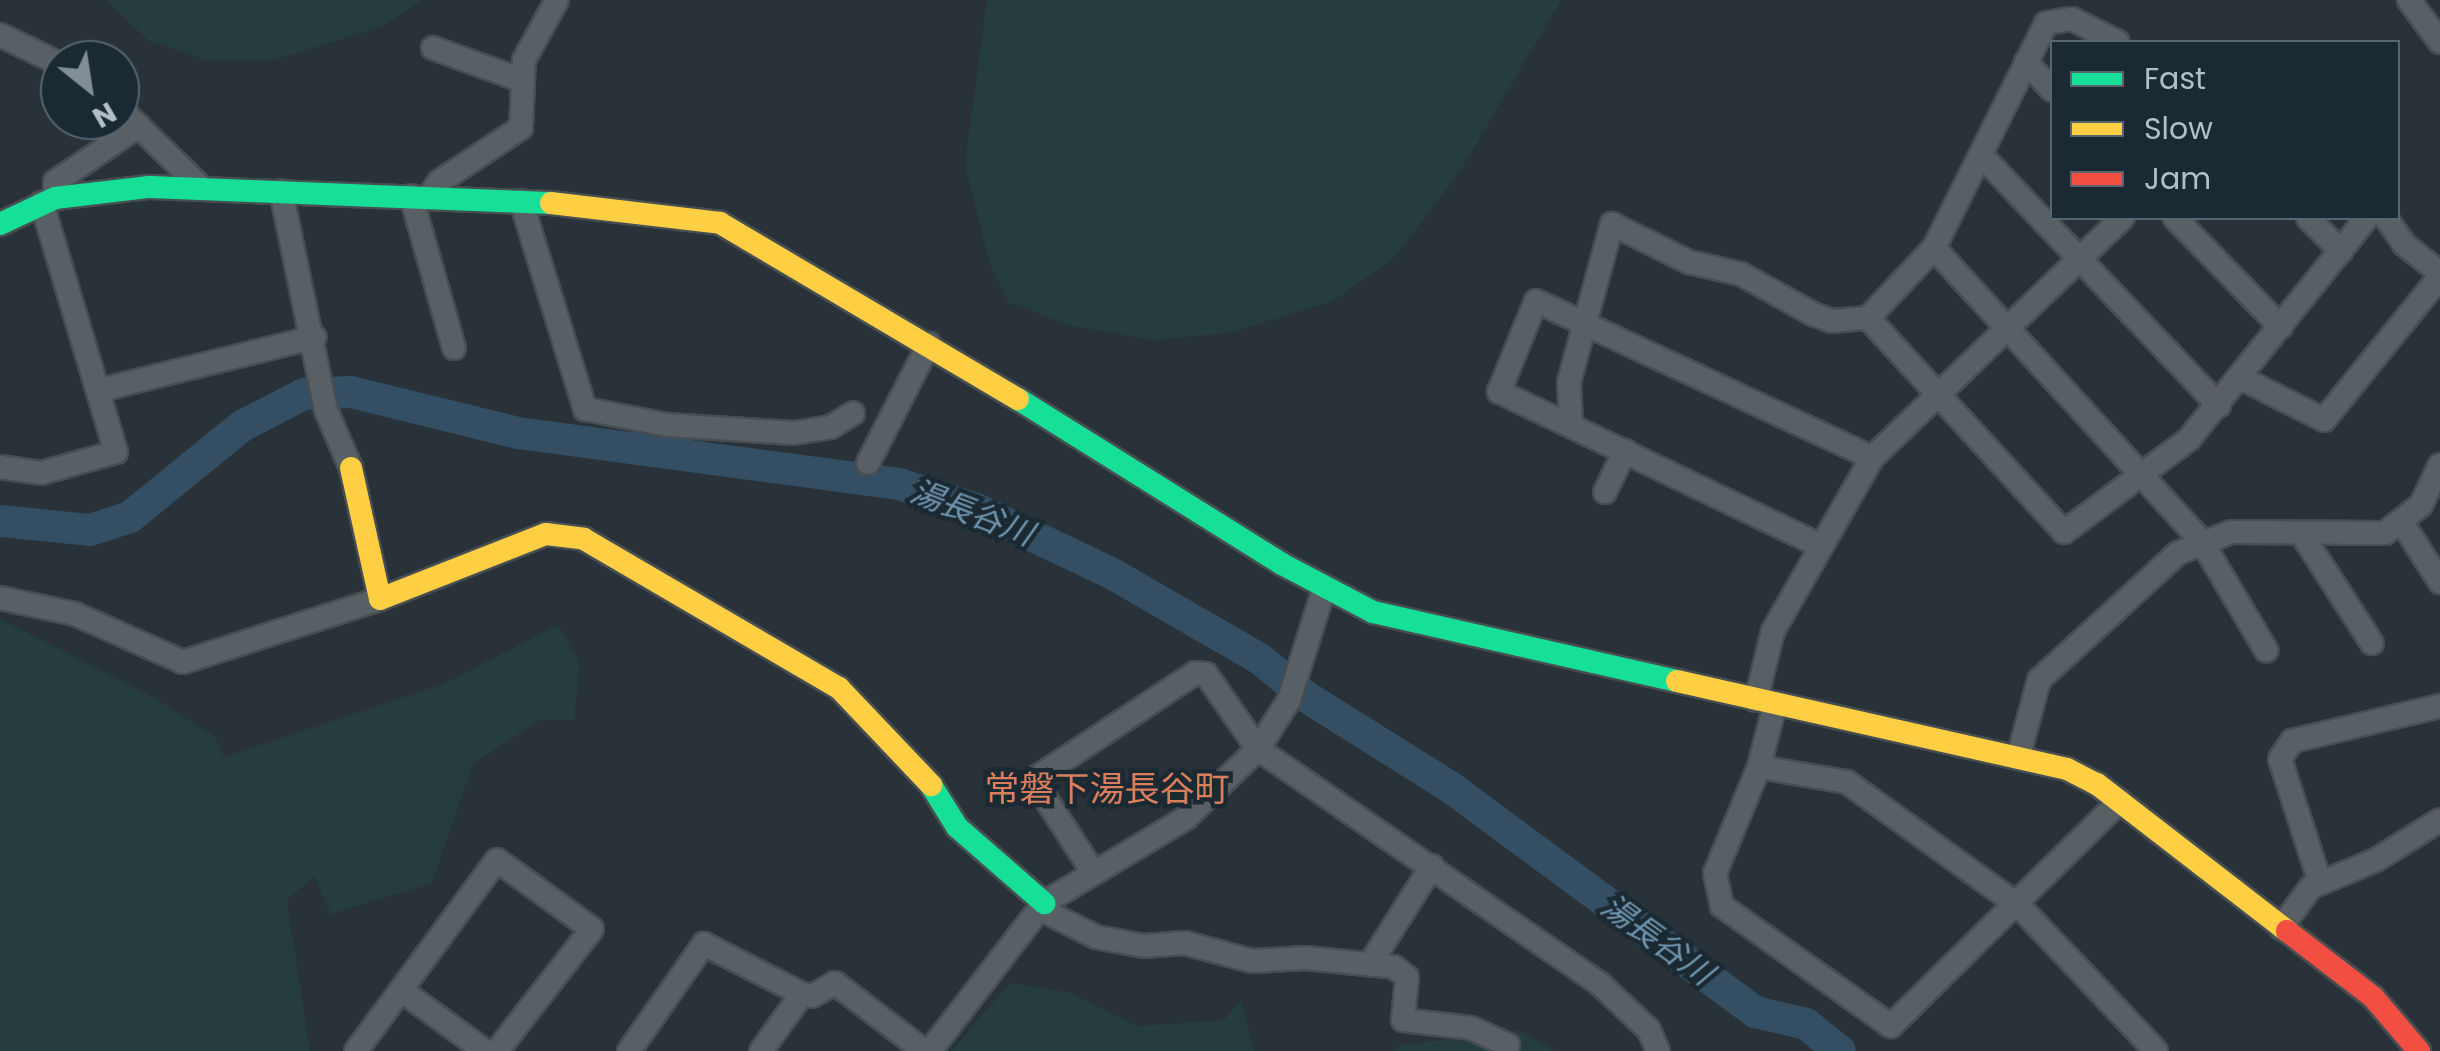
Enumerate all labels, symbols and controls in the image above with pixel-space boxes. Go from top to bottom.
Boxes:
north arrow [40,40,140,140]
legend [2050,40,2400,220]
text: Fast [2144,57,2206,100]
text: N [85,93,123,137]
text: Slow [2144,107,2213,150]
text: Jam [2144,157,2211,200]
water label: 湯長谷川 [905,472,1039,554]
district label: 常磐下湯長谷町 [985,768,1229,810]
water label: 湯長谷川 [1594,887,1720,993]

